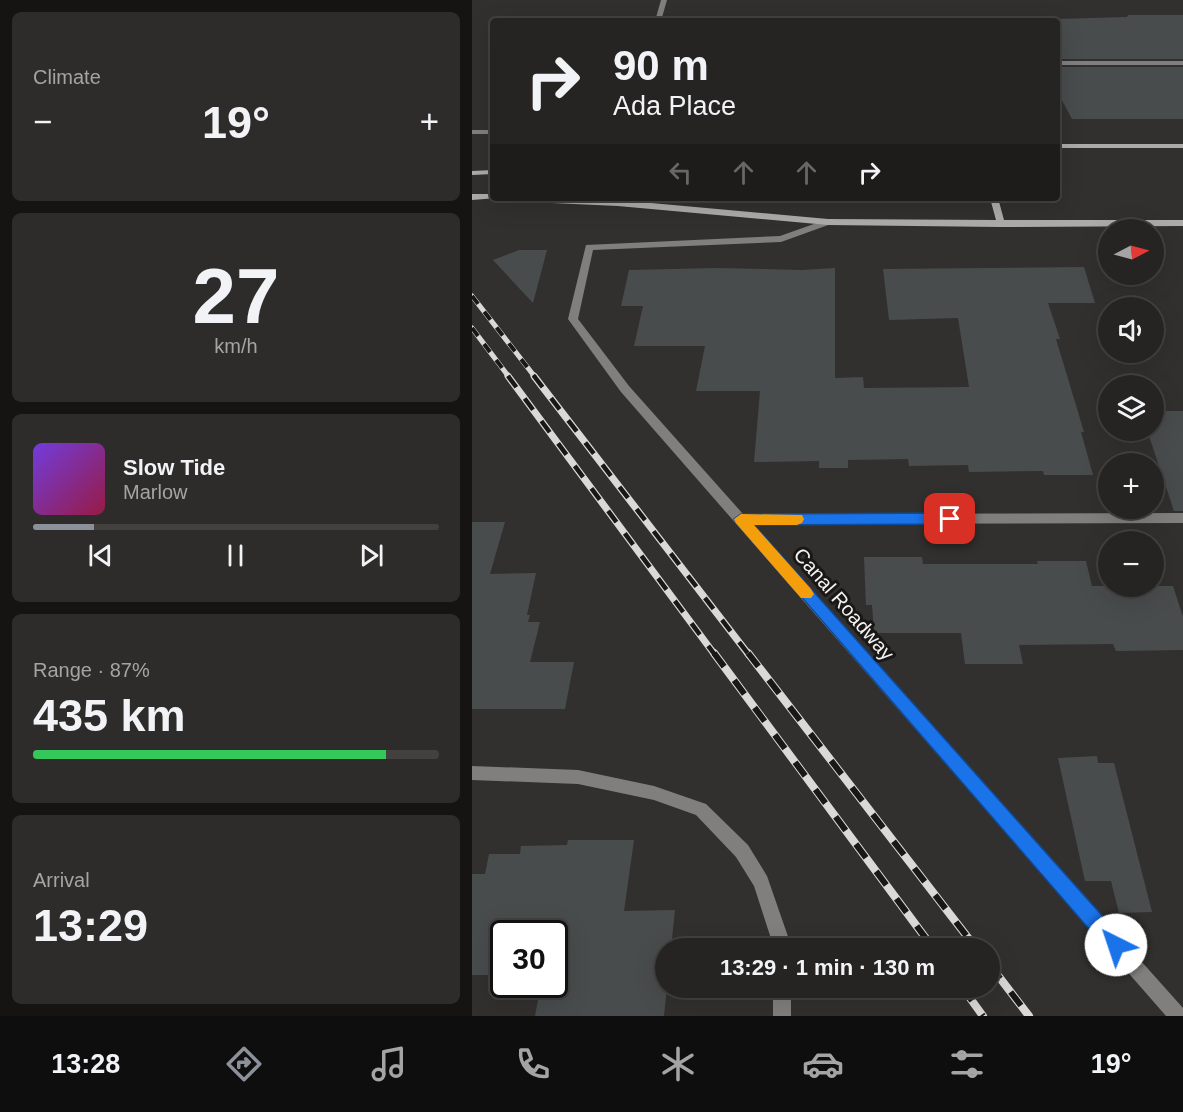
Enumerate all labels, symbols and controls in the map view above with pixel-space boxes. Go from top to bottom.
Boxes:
icon: right [514,42,592,120]
text: 90 m [613,42,709,89]
text: Climate [33,66,101,88]
text: Ada Place [613,91,736,121]
text: 19° [202,97,270,148]
text: − [33,103,52,140]
text: + [420,103,439,140]
icon: left [664,156,697,189]
icon: ahead [727,156,760,189]
icon: ahead [790,156,823,189]
icon: right [853,156,886,189]
north arrow [1098,219,1164,285]
map controls [1098,219,1164,597]
text: 27 [193,252,279,340]
button: sound [1098,297,1164,363]
text: km/h [214,335,258,357]
button: layers [1098,375,1164,441]
button: + [1098,453,1164,519]
text: Slow Tide [123,455,225,480]
text: Marlow [123,481,187,503]
pin [924,493,975,544]
icon: arrive [933,502,966,535]
button: − [1098,531,1164,597]
icon: previous [84,539,117,572]
icon: pause [219,539,252,572]
icon: next [355,539,388,572]
street label: Canal Roadway [789,543,899,665]
text: Range · 87% [33,659,150,681]
text: 435 km [33,690,186,741]
text: Arrival [33,869,90,891]
text: 13:29 [33,900,148,951]
position arrow [1084,913,1148,977]
speed limit sign: 30 [490,920,568,998]
text: 13:29 · 1 min · 130 m [720,955,935,980]
icon: directions [223,1043,265,1085]
icon: music [368,1043,410,1085]
icon: phone [512,1043,554,1085]
icon: climate [657,1043,699,1085]
icon: car [802,1043,844,1085]
icon: filters [946,1043,988,1085]
text: 13:28 [51,1049,120,1079]
text: 19° [1091,1049,1132,1079]

